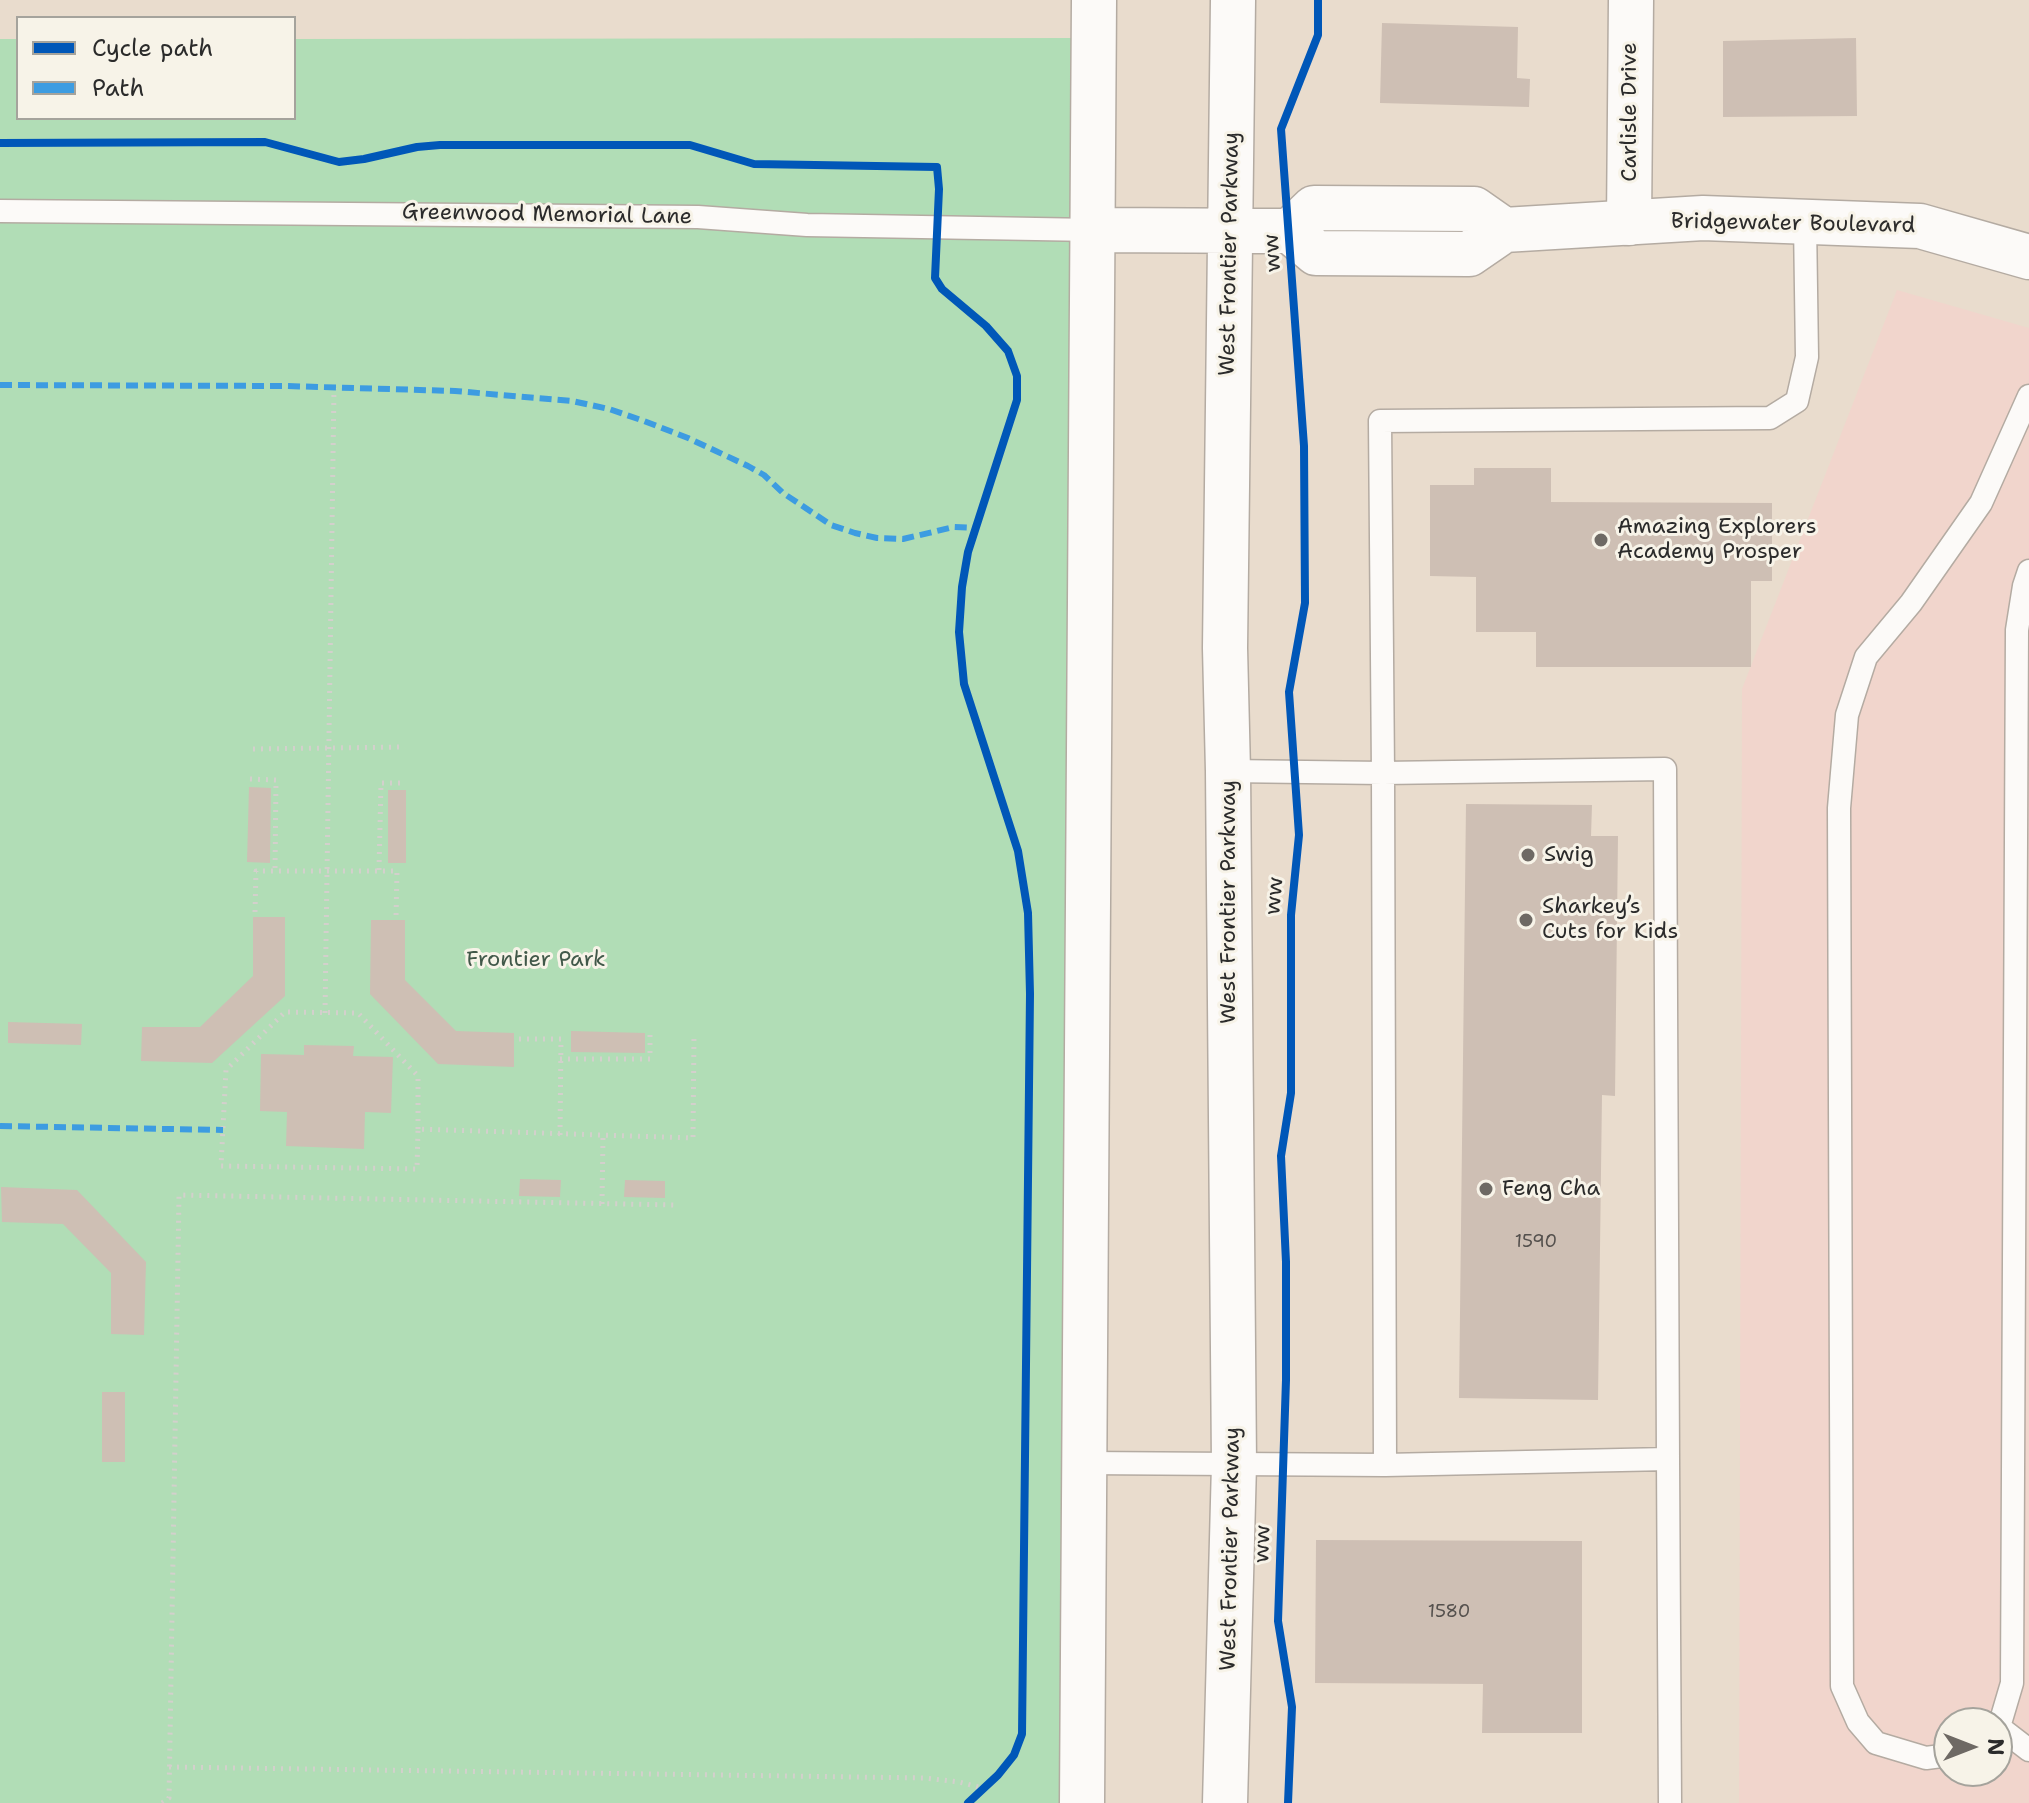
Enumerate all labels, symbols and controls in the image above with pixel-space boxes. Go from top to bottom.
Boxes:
legend [16,16,296,120]
text: Cycle path [92,32,213,64]
street label: Carlisle Drive [1617,42,1643,182]
text: Path [92,72,144,104]
street label: West Frontier Parkway [1215,132,1245,376]
street label: Greenwood Memorial Lane [402,199,692,231]
street label: Bridgewater Boulevard [1671,209,1915,239]
street label: ww [1258,233,1288,273]
place label: Amazing Explorers Academy Prosper [1617,514,1817,566]
marker: Amazing Explorers Academy Prosper [1592,531,1610,549]
street label: West Frontier Parkway [1216,780,1242,1024]
place label: Swig [1544,842,1594,868]
marker: Swig [1519,846,1537,864]
street label: ww [1260,876,1290,916]
place label: Sharkey’s Cuts for Kids [1542,894,1678,946]
marker: Sharkey’s Cuts for Kids [1517,911,1535,929]
park label: Frontier Park [466,947,606,973]
place label: Feng Cha [1502,1176,1600,1202]
marker: Feng Cha [1477,1180,1495,1198]
house number: 1590 [1515,1231,1557,1253]
street label: West Frontier Parkway [1216,1427,1246,1671]
street label: ww [1249,1524,1277,1564]
house number: 1580 [1428,1601,1470,1623]
north arrow [1933,1707,2013,1787]
text: N [1981,1738,2010,1756]

